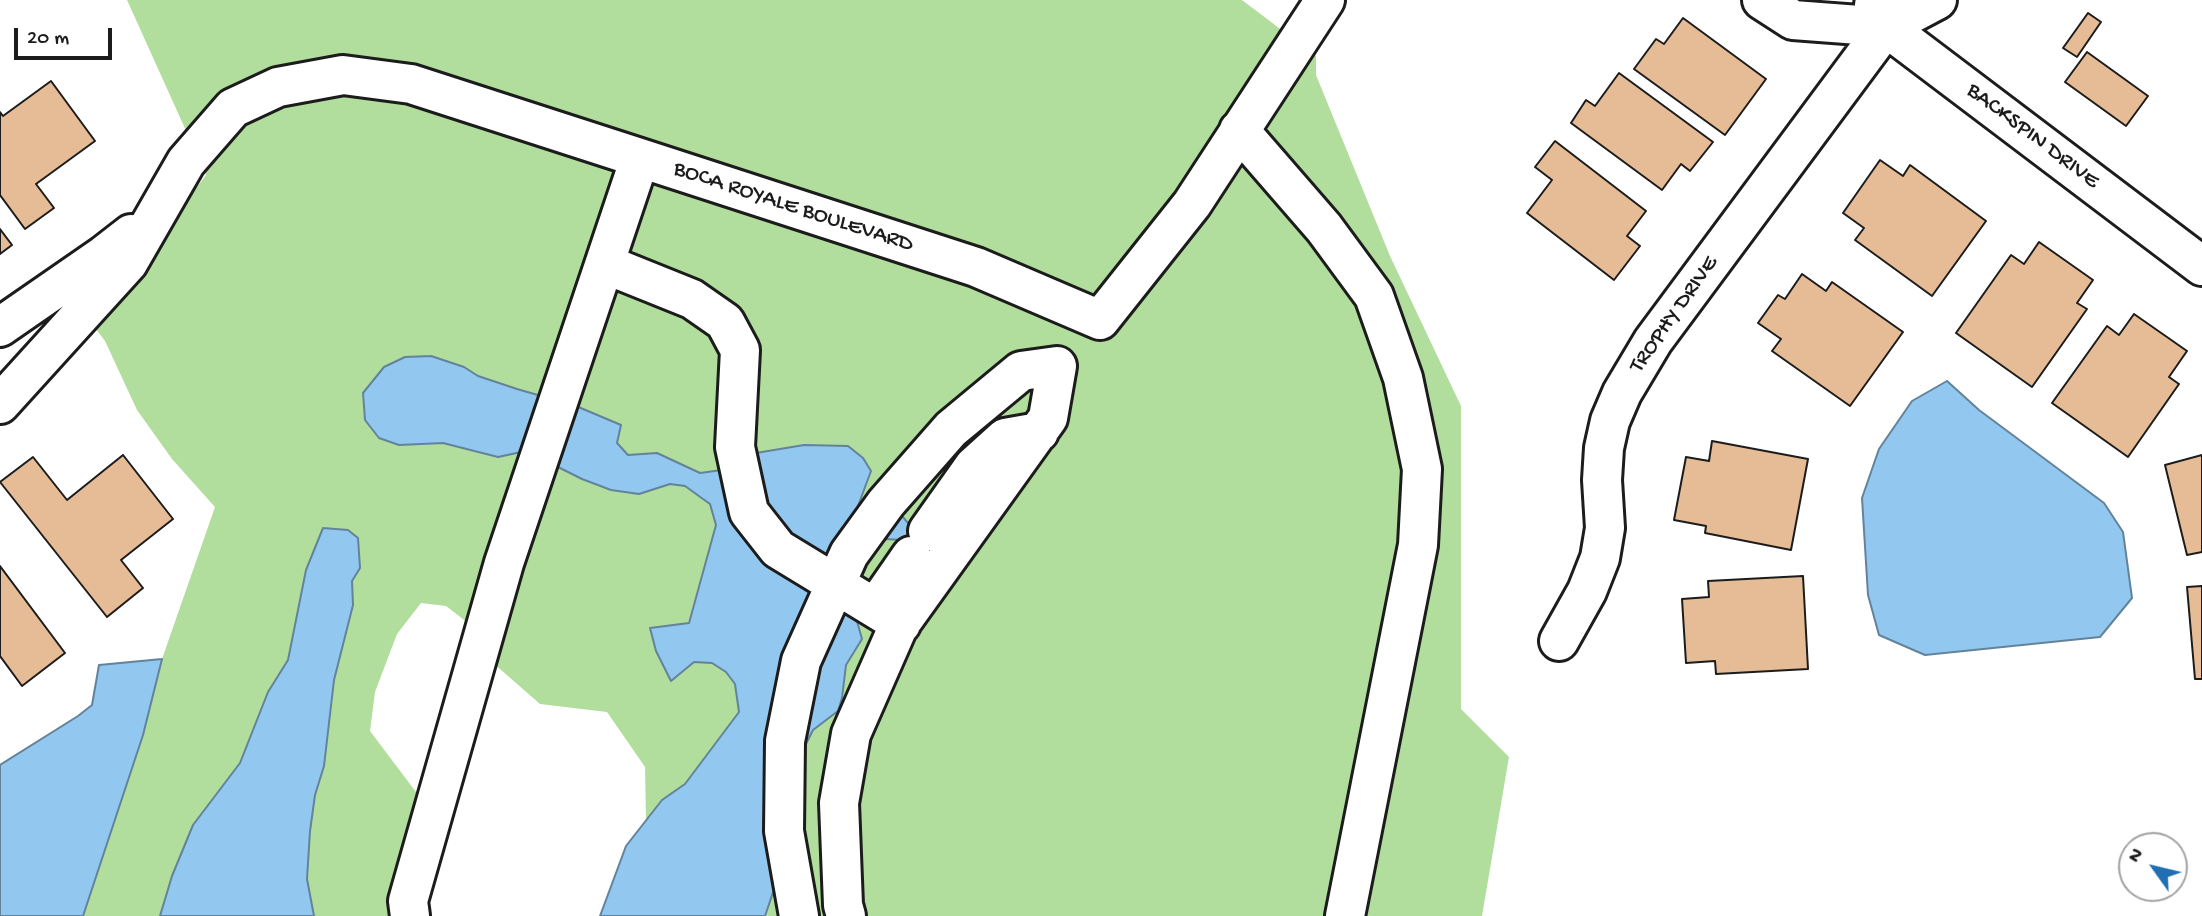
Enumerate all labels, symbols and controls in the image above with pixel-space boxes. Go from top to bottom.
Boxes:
scale bar [18,14,116,58]
text: 20 m [27,27,69,52]
street label: BACKSPIN DRIVE [1960,78,2104,196]
street label: BOCA ROYALE BOULEVARD [670,156,916,260]
street label: TROPHY DRIVE [1625,251,1725,379]
north arrow [2118,832,2188,902]
text: N [2124,845,2150,868]

